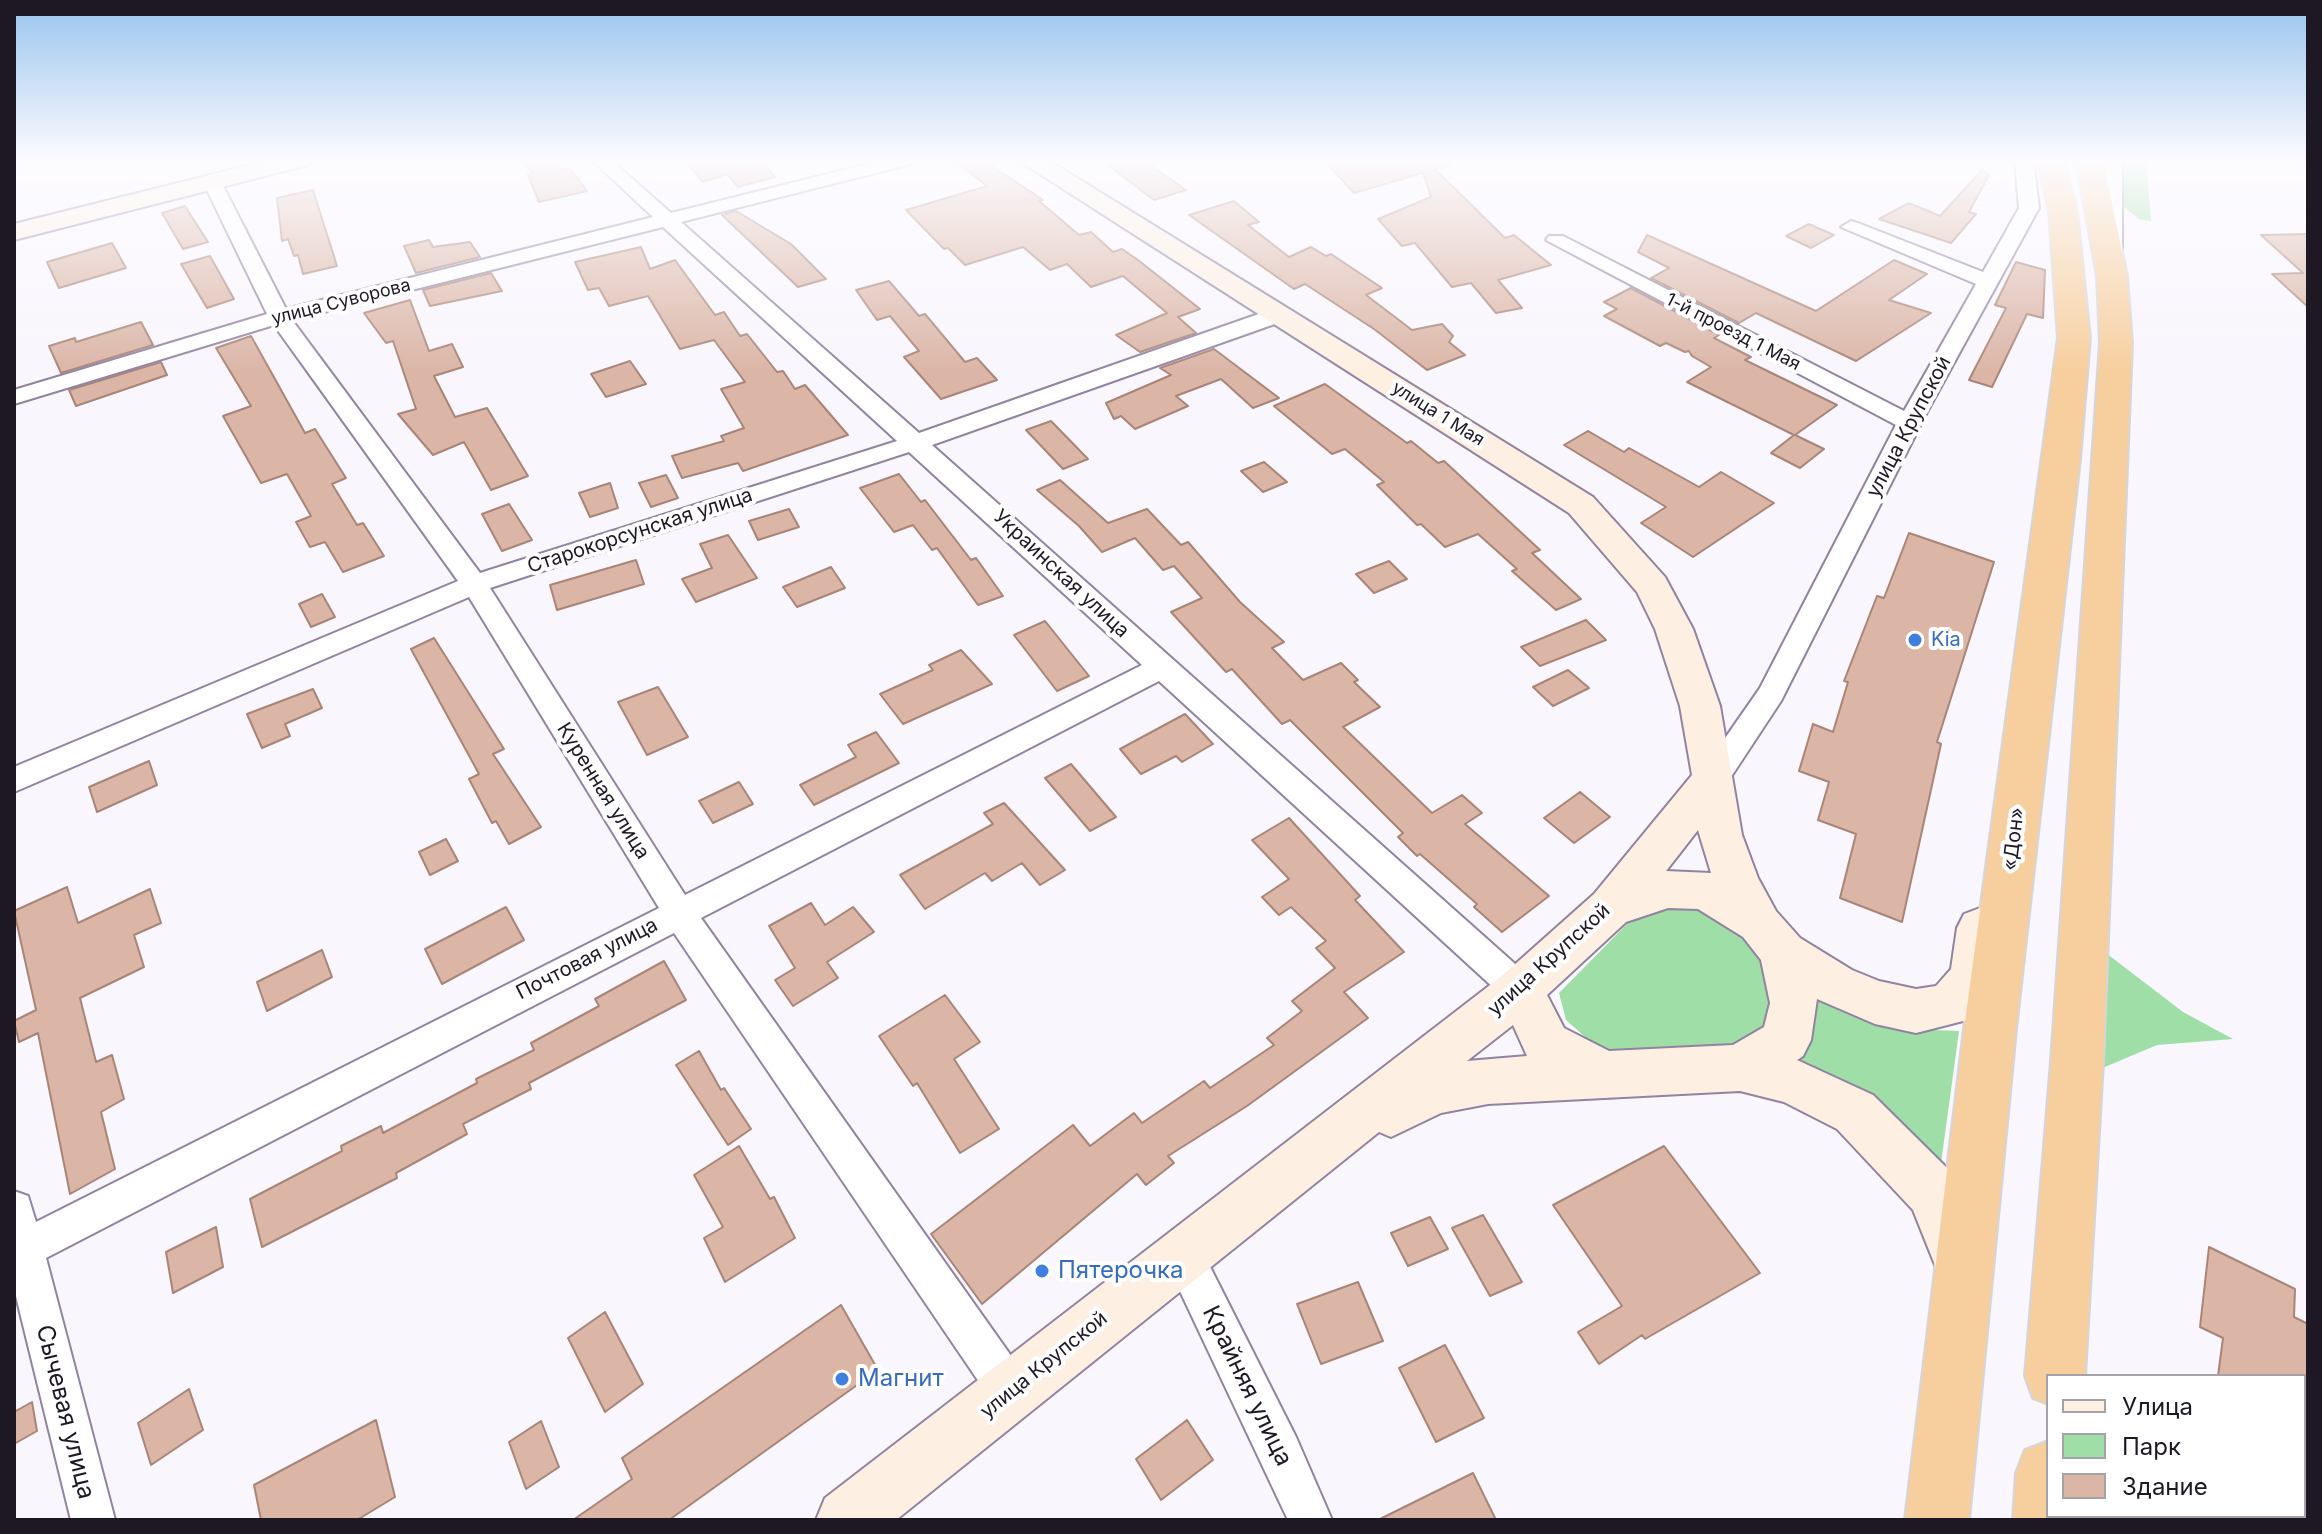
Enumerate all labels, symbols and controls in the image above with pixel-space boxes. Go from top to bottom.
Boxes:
street label: улица Суворова [269,274,413,330]
street label: 1-й проезд 1 Мая [1662,289,1804,375]
street label: улица Крупской [1862,352,1956,502]
street label: улица 1 Мая [1388,377,1488,451]
street label: Старокорсунская улица [524,483,756,579]
street label: Украинская улица [988,505,1134,643]
place label: Kia [1931,628,1961,652]
marker: Kia [1906,631,1924,649]
street label: Куренная улица [551,718,655,864]
street label: «Дон» [1998,806,2030,872]
street label: улица Крупской [1483,899,1615,1021]
street label: Почтовая улица [512,913,662,1005]
place label: Пятерочка [1058,1257,1184,1285]
marker: Пятерочка [1033,1262,1051,1280]
street label: Крайняя улица [1196,1301,1298,1471]
street label: улица Крупской [976,1306,1112,1424]
street label: Сычевая улица [29,1322,101,1502]
place label: Магнит [858,1365,944,1393]
marker: Магнит [833,1370,851,1388]
legend [2046,1374,2306,1518]
text: Улица [2122,1392,2193,1421]
text: Парк [2122,1432,2181,1461]
text: Здание [2122,1472,2208,1501]

